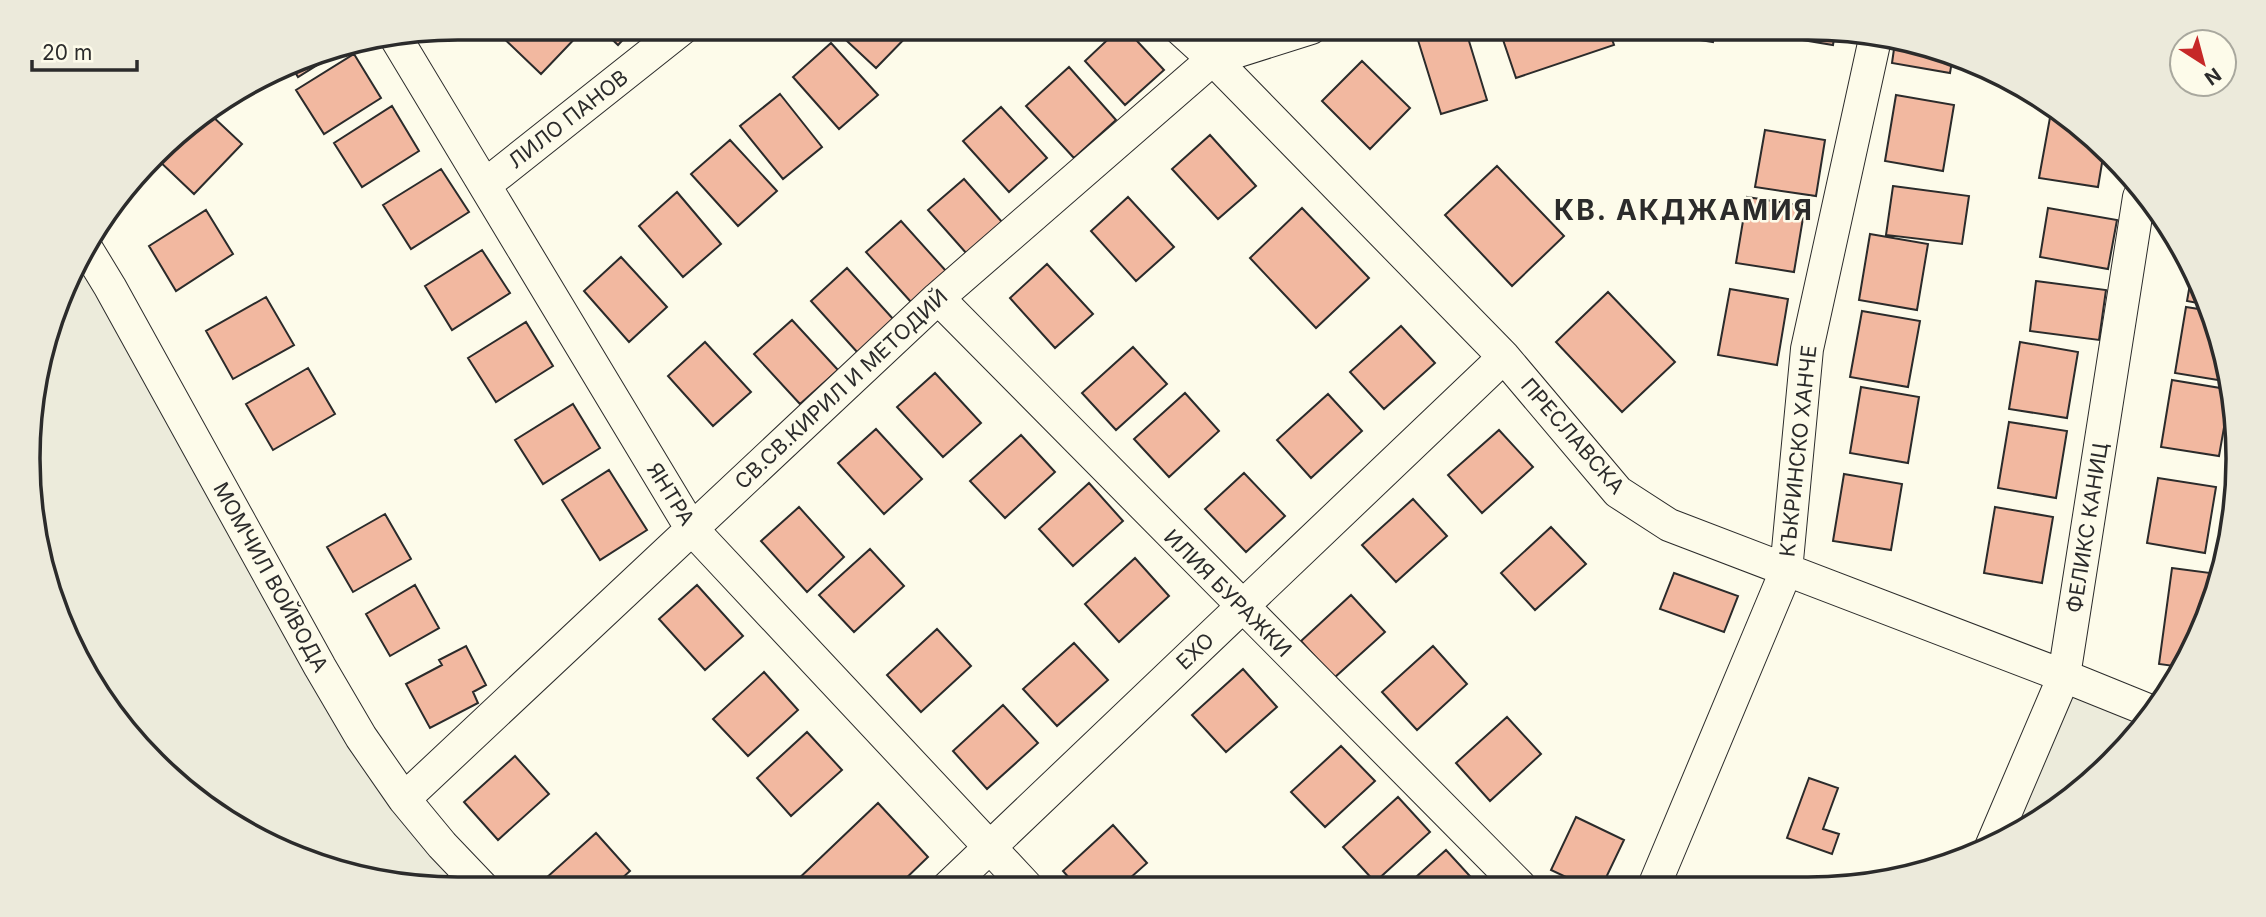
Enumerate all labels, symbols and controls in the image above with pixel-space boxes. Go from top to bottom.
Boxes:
scale bar [32,28,136,72]
north arrow [2168,28,2238,98]
text: 20 m [42,40,92,65]
text: N [2200,63,2225,90]
street label: ЛИЛО ПАНОВ [503,65,633,173]
district label: КВ. АКДЖАМИЯ [1554,193,1814,227]
street label: СВ.СВ.КИРИЛ И МЕТОДИЙ [729,283,952,494]
street label: КЪКРИНСКО ХАНЧЕ [1774,344,1822,558]
street label: ПРЕСЛАВСКА [1516,373,1630,499]
street label: ФЕЛИКС КАНИЦ [2061,441,2113,615]
street label: ЯНТРА [642,458,700,530]
street label: МОМЧИЛ ВОЙВОДА [208,477,335,676]
street label: ИЛИЯ БУРАЖКИ [1159,524,1297,662]
street label: ЕХО [1171,627,1219,675]

